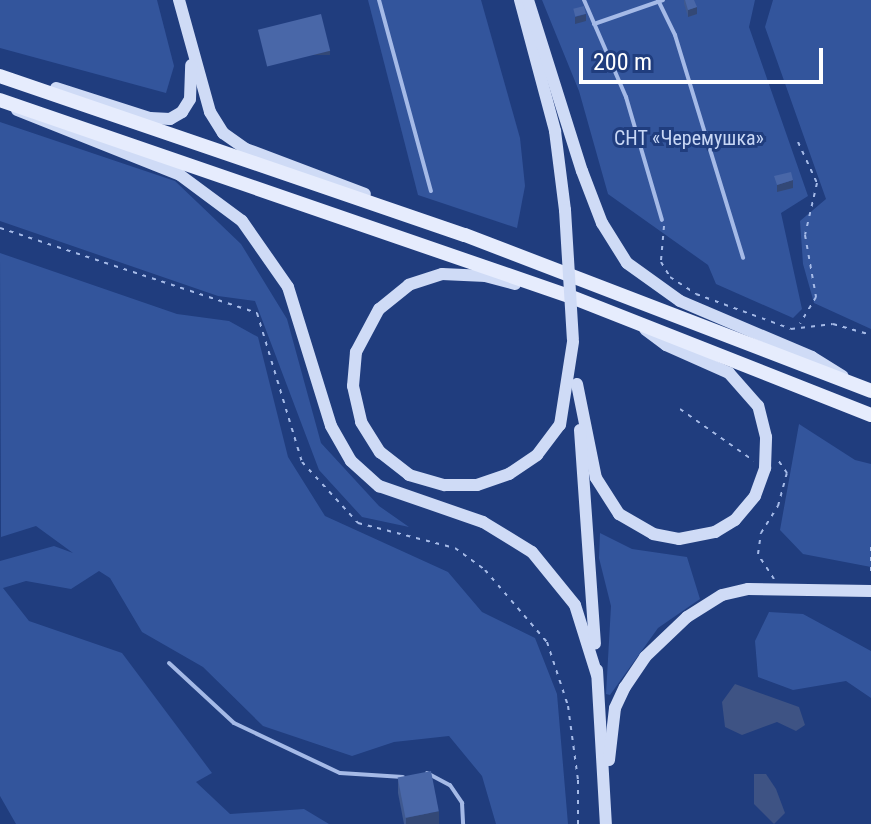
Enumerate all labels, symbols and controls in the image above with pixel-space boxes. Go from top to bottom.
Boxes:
scale bar [583,32,827,82]
text: 200 m [593,48,652,76]
park label: СНТ «Черемушка» [614,126,764,150]

